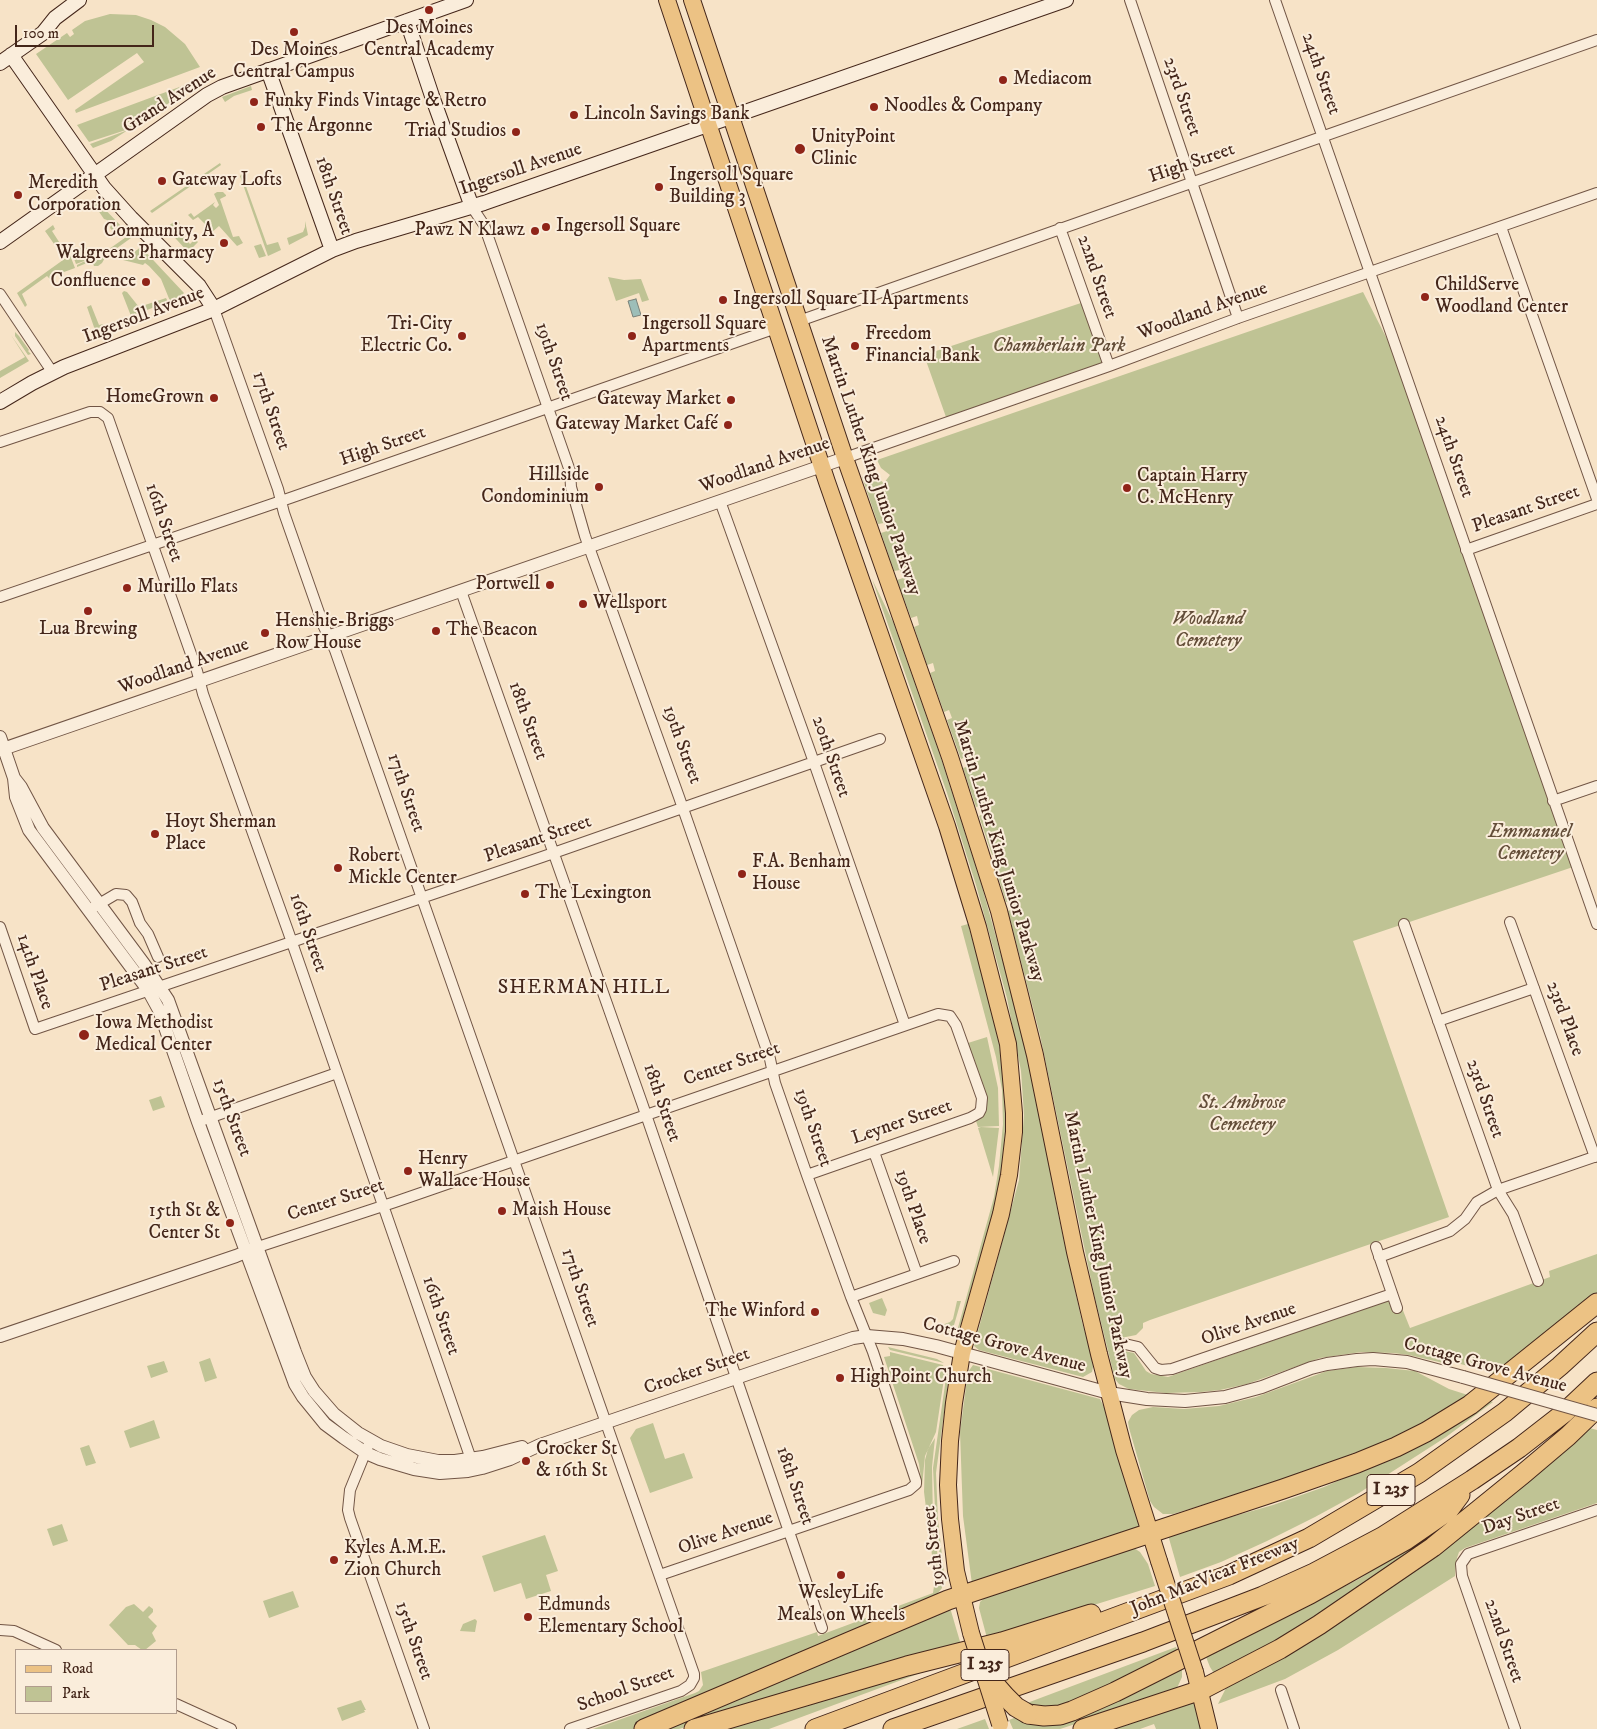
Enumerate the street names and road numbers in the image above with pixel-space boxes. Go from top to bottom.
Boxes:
street label: 24th Street [1295,30,1345,118]
street label: 23rd Street [1157,55,1205,139]
street label: Grand Avenue [119,62,221,140]
street label: Ingersoll Avenue [457,138,585,202]
street label: High Street [1146,139,1238,189]
street label: 18th Street [309,154,357,238]
street label: 22nd Street [1071,232,1121,322]
street label: Woodland Avenue [1135,278,1271,346]
street label: Ingersoll Avenue [80,282,208,350]
street label: 19th Street [529,320,577,404]
street label: Martin Luther King Junior Parkway [815,333,925,599]
street label: 17th Street [246,368,294,454]
street label: 24th Street [1428,413,1478,501]
street label: High Street [337,422,429,472]
street label: Woodland Avenue [697,433,833,499]
street label: 16th Street [139,481,187,565]
street label: Pleasant Street [1469,481,1583,539]
street label: Woodland Avenue [116,634,252,700]
street label: 18th Street [502,679,552,763]
street label: 19th Street [656,703,706,787]
street label: 20th Street [805,713,855,801]
street label: Martin Luther King Junior Parkway [947,717,1049,985]
street label: 17th Street [381,750,429,836]
street label: Pleasant Street [481,811,595,869]
street label: 16th Street [283,891,331,975]
street label: 14th Place [10,931,58,1013]
street label: Pleasant Street [97,942,211,998]
street label: 23rd Place [1540,979,1588,1059]
street label: Center Street [681,1038,783,1092]
street label: 23rd Street [1460,1057,1508,1141]
street label: 18th Street [637,1061,685,1145]
street label: 15th Street [206,1076,256,1160]
street label: 19th Street [788,1086,836,1170]
street label: Leyner Street [849,1095,955,1151]
street label: Martin Luther King Junior Parkway [1057,1109,1137,1381]
street label: 19th Place [889,1167,935,1247]
street label: Center Street [285,1175,387,1227]
street label: 17th Street [555,1245,603,1331]
street label: 16th Street [416,1274,464,1358]
street label: Olive Avenue [1199,1298,1299,1352]
street label: Cottage Grove Avenue [920,1313,1088,1379]
street label: Cottage Grove Avenue [1401,1333,1569,1399]
street label: Crocker Street [641,1343,753,1401]
street label: 18th Street [770,1444,818,1528]
road number: I 235 [1367,1474,1415,1506]
street label: Day Street [1479,1493,1563,1541]
street label: 19th Street [919,1504,951,1588]
street label: Olive Avenue [676,1507,776,1561]
street label: John MacVicar Freeway [1127,1533,1303,1621]
street label: 22nd Street [1478,1596,1528,1686]
street label: 15th Street [389,1599,437,1683]
road number: I 235 [961,1650,1009,1680]
street label: School Street [575,1662,677,1718]

